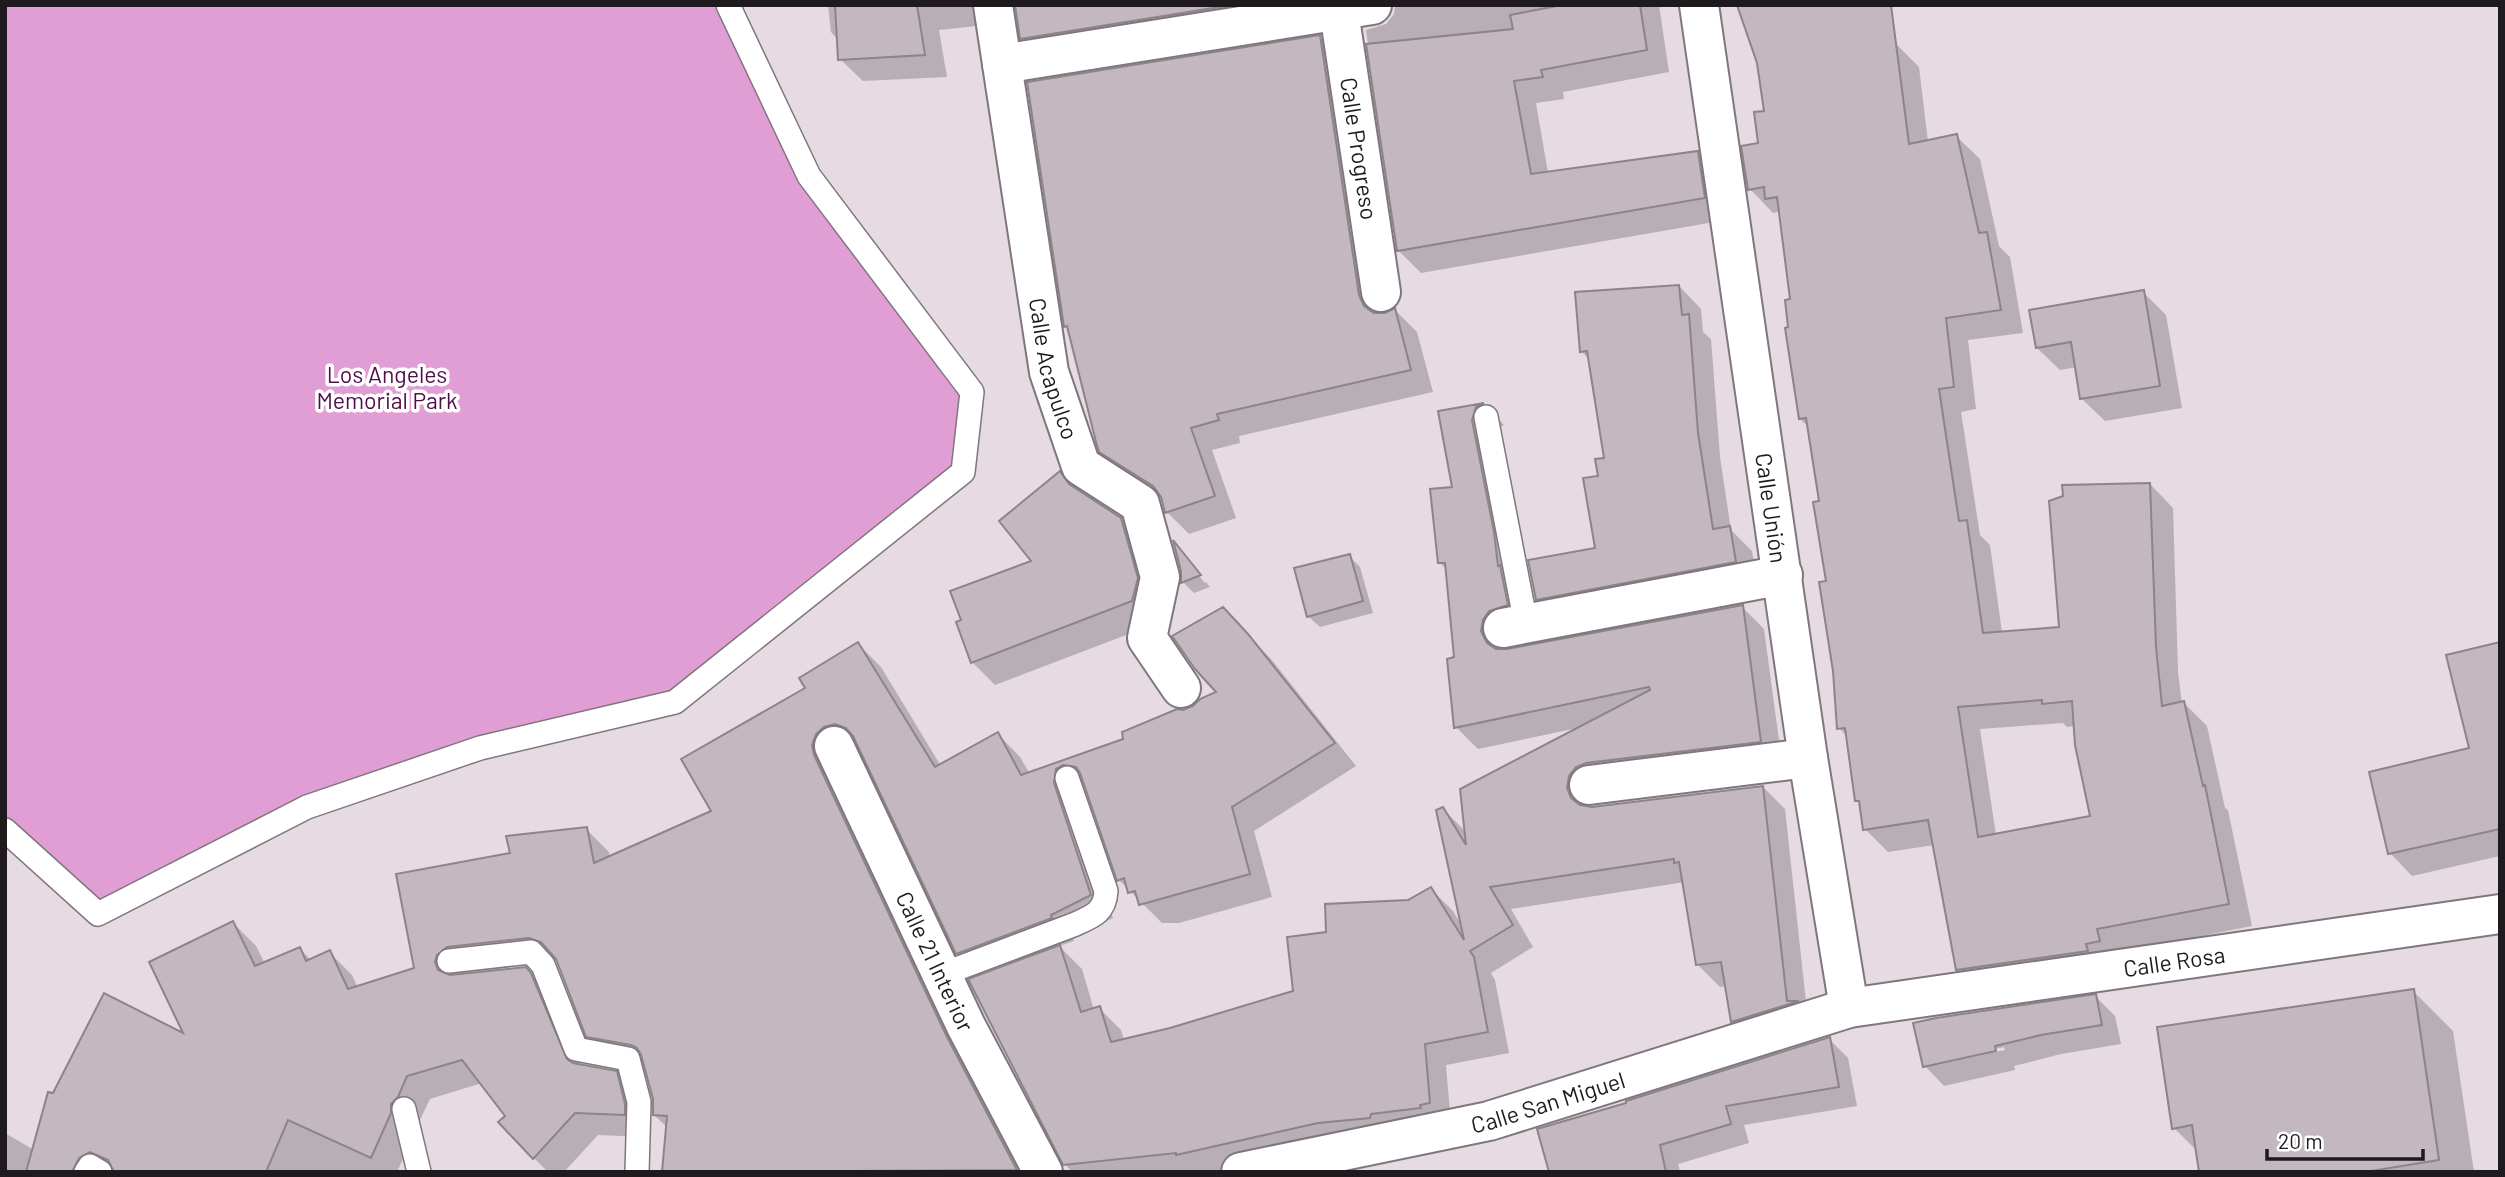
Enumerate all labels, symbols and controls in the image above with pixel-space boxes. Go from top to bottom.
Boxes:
street label: Calle Progreso [1335,75,1384,222]
street label: Calle Acapulco [1024,296,1085,443]
park label: Los Angeles Memorial Park [316,360,458,414]
street label: Calle Unión [1750,451,1794,565]
street label: Calle 21 Interior [891,887,981,1037]
street label: Calle Rosa [2121,940,2227,982]
street label: Calle San Miguel [1468,1065,1628,1138]
scale bar [2267,1118,2423,1162]
text: 20 m [2278,1128,2323,1153]

